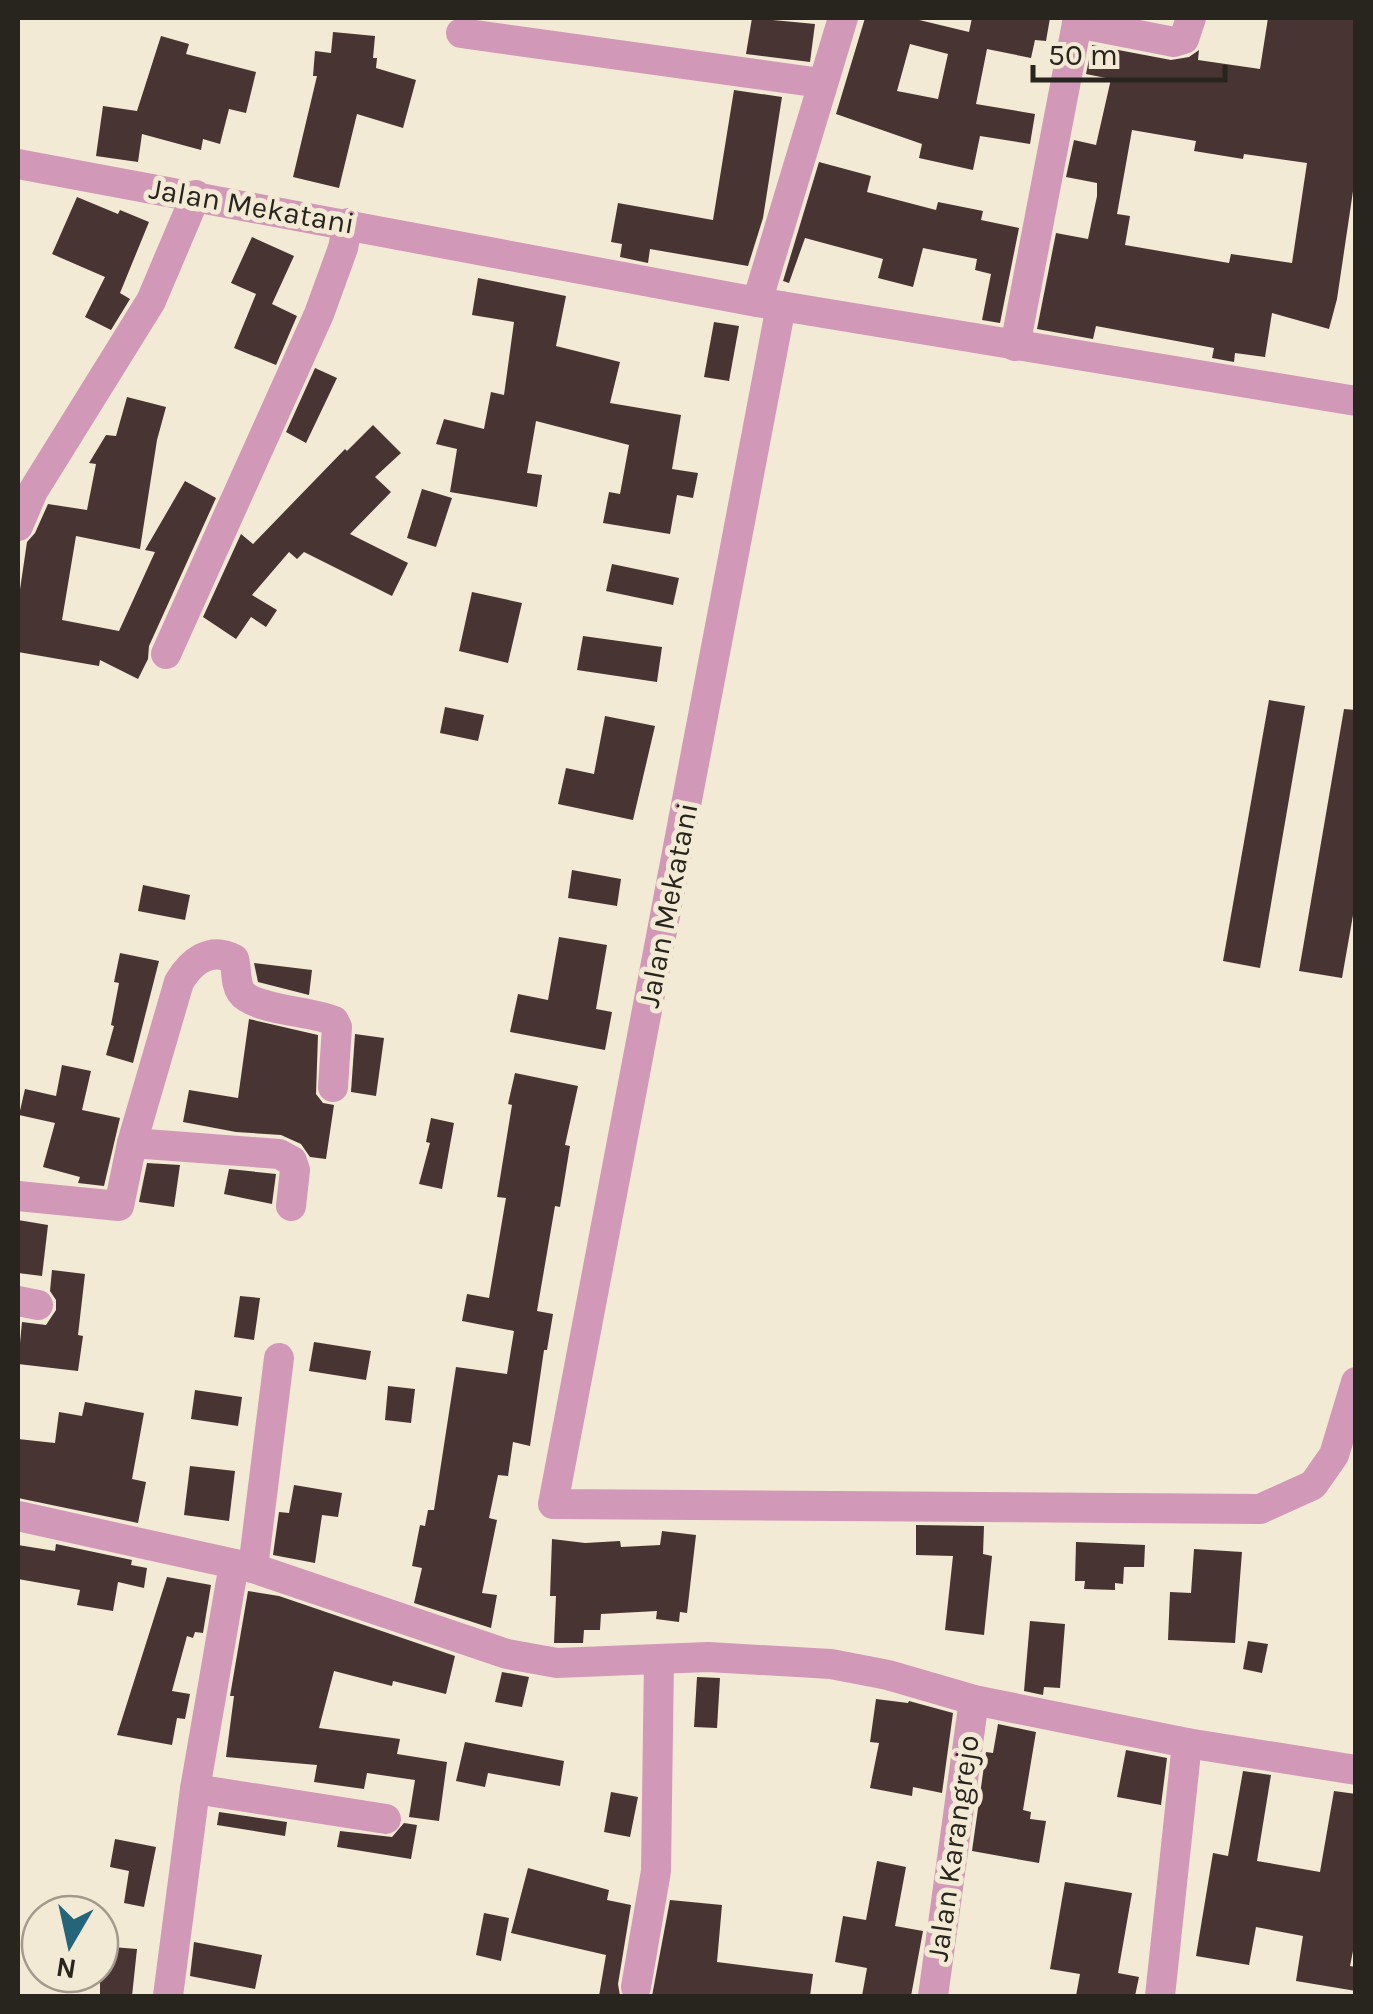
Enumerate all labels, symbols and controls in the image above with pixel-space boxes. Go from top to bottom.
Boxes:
scale bar [1033,20,1226,82]
text: 50 m [1048,37,1118,73]
street label: Jalan Mekatani [147,170,357,242]
street label: Jalan Mekatani [631,800,705,1010]
street label: Jalan Karangrejo [919,1733,987,1963]
north arrow [20,1894,120,1994]
text: N [54,1950,79,1986]

